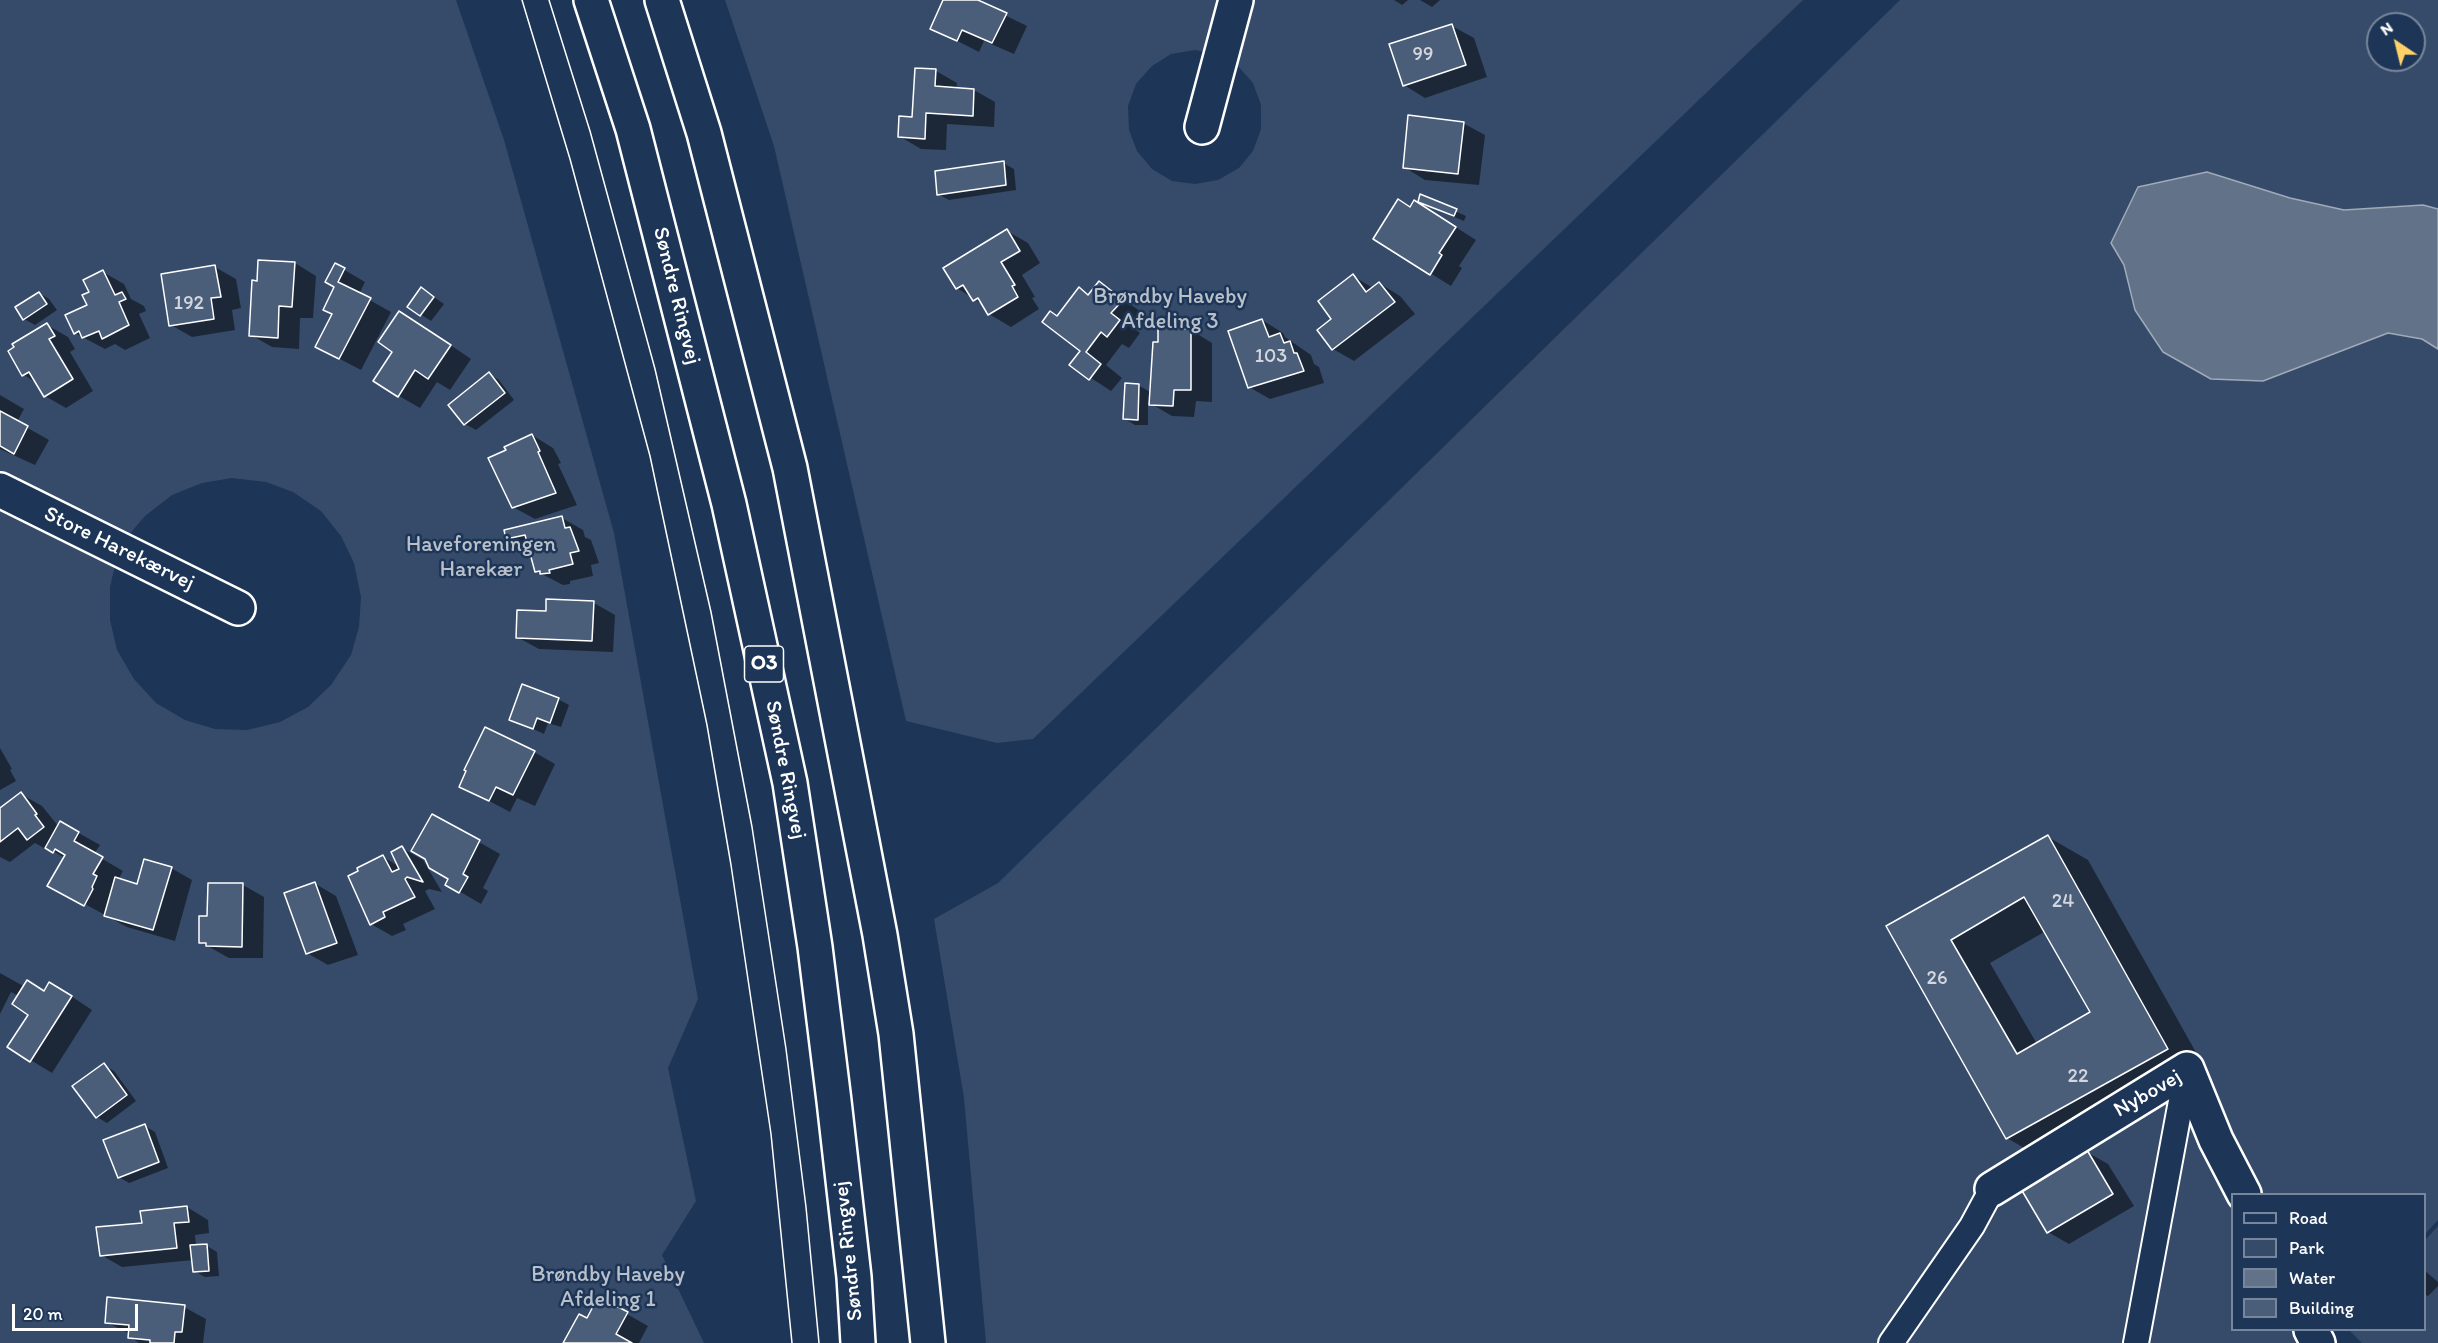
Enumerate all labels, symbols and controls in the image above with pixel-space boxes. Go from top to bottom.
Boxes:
north arrow [2366,12,2426,72]
text: N [2377,18,2396,39]
house number: 99 [1413,43,1433,67]
street label: Søndre Ringvej [646,225,706,367]
park label: Brøndby Haveby Afdeling 3 [1093,284,1247,336]
house number: 192 [174,292,204,316]
house number: 103 [1255,345,1287,369]
street label: Store Harekærvej [39,501,199,597]
park label: Haveforeningen Harekær [406,532,556,584]
road number: O3 [744,646,783,682]
street label: Søndre Ringvej [759,698,811,842]
house number: 24 [2052,890,2074,914]
house number: 26 [1926,967,1948,991]
street label: Nybovej [2109,1064,2187,1124]
house number: 22 [2067,1065,2089,1089]
street label: Søndre Ringvej [829,1180,869,1322]
legend [2231,1193,2426,1331]
text: Road [2289,1207,2328,1229]
text: Park [2289,1237,2324,1259]
park label: Brøndby Haveby Afdeling 1 [531,1262,685,1314]
text: Water [2289,1267,2335,1289]
scale bar [15,1292,141,1330]
text: Building [2289,1297,2354,1319]
text: 20 m [23,1303,63,1325]

